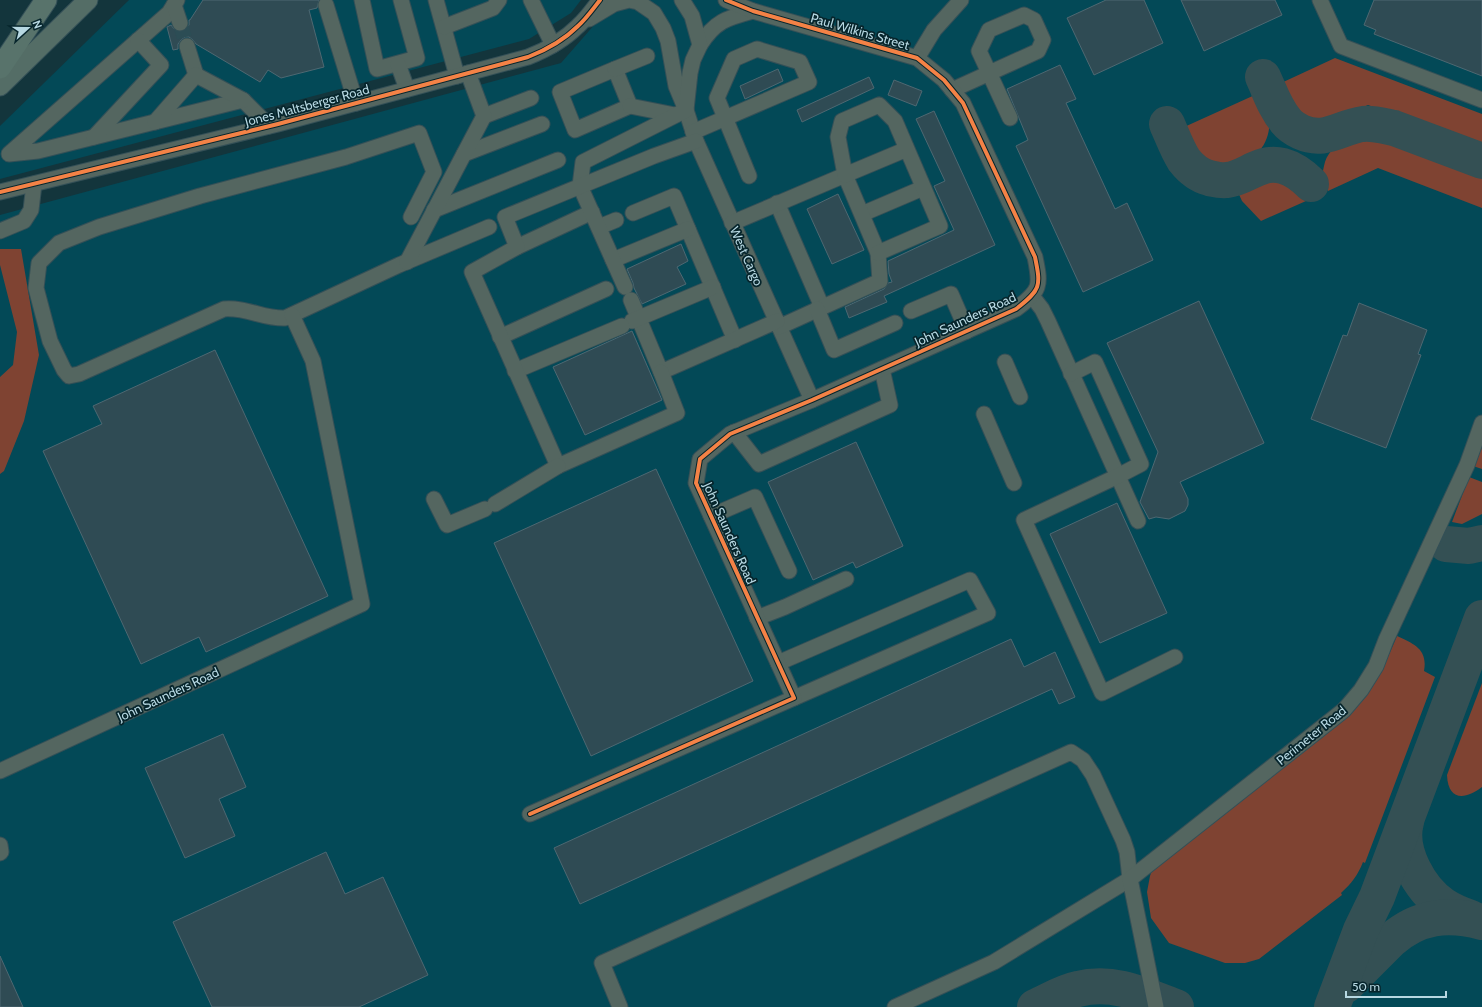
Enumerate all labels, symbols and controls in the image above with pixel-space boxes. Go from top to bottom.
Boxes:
north arrow [8,8,48,48]
street label: Paul Wilkins Street [809,9,912,53]
text: N [29,18,45,31]
street label: Jones Maltsberger Road [242,81,371,130]
street label: West Cargo [727,224,767,288]
street label: John Saunders Road [911,289,1018,350]
street label: John Saunders Road [700,479,760,586]
street label: John Saunders Road [114,664,221,725]
street label: Perimeter Road [1273,702,1349,768]
scale bar [1346,973,1446,999]
text: 50 m [1352,979,1380,994]

